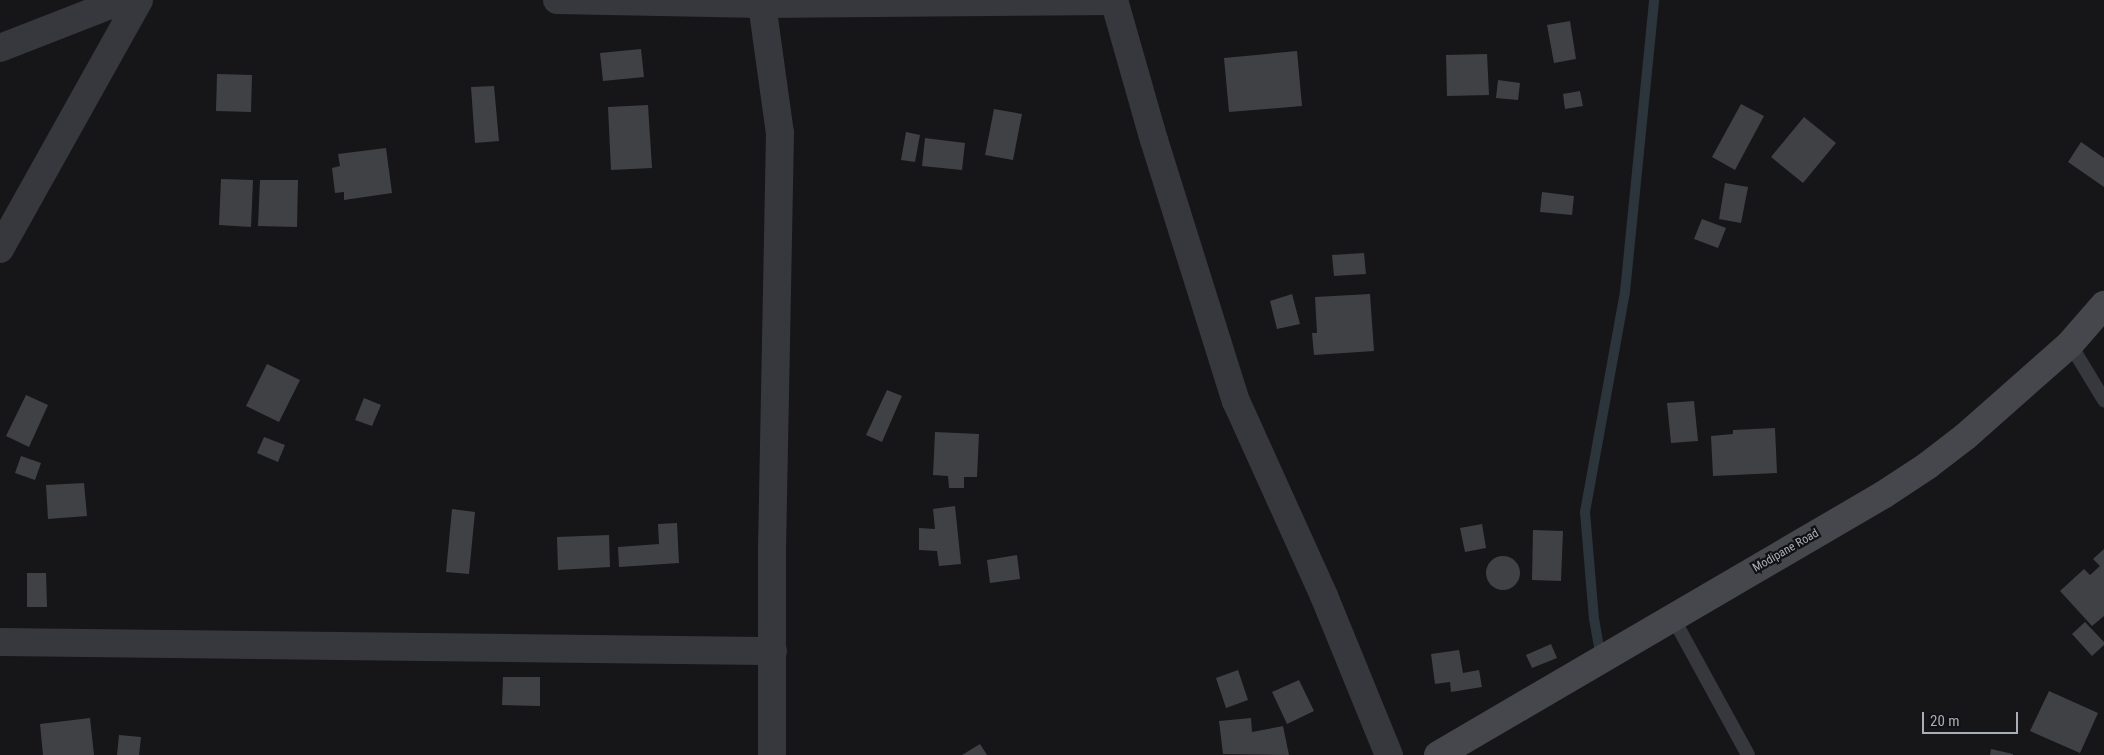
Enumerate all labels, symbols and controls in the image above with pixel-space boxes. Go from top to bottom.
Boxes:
street label: Modipane Road [1750,526,1822,576]
scale bar [1924,702,2020,734]
text: 20 m [1930,712,1960,730]

